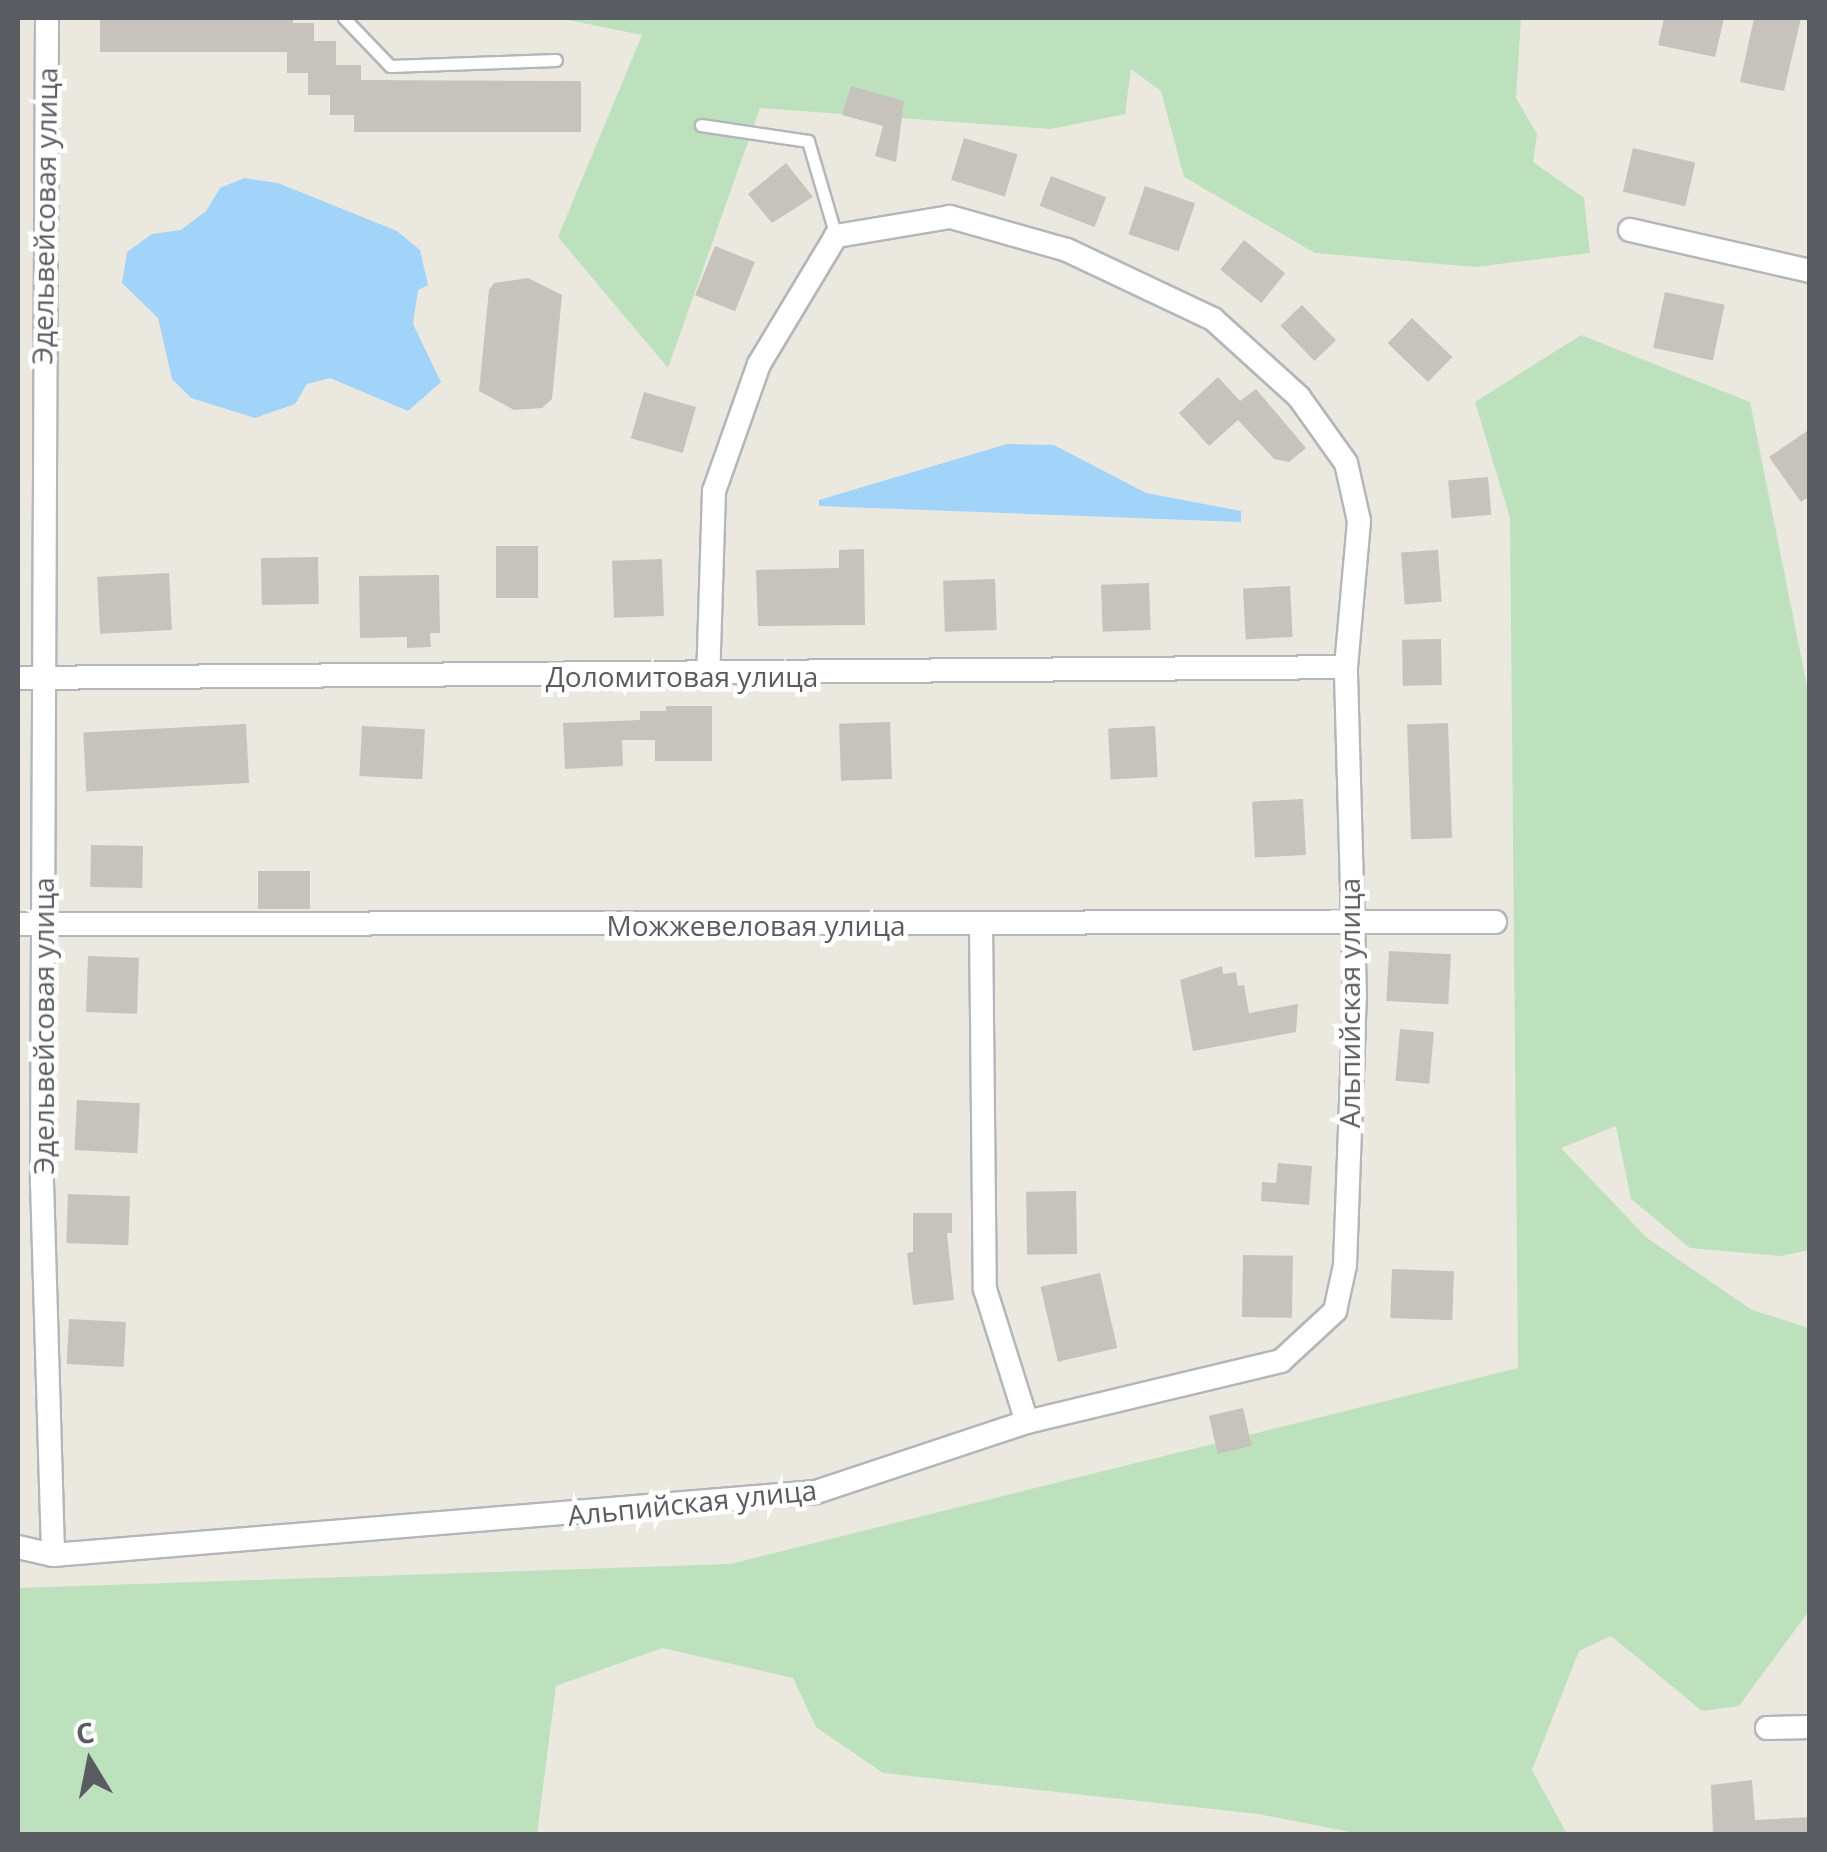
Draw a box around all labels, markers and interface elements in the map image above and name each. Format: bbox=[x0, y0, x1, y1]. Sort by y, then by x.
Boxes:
street label: Эдельвейсовая улица bbox=[25, 67, 63, 365]
street label: Доломитовая улица bbox=[546, 659, 818, 693]
street label: Эдельвейсовая улица bbox=[26, 877, 60, 1175]
street label: Альпийская улица bbox=[1332, 878, 1366, 1128]
street label: Можжевеловая улица bbox=[607, 908, 905, 942]
street label: Альпийская улица bbox=[566, 1472, 818, 1532]
north arrow bbox=[40, 1712, 140, 1812]
text: С bbox=[73, 1712, 97, 1753]

